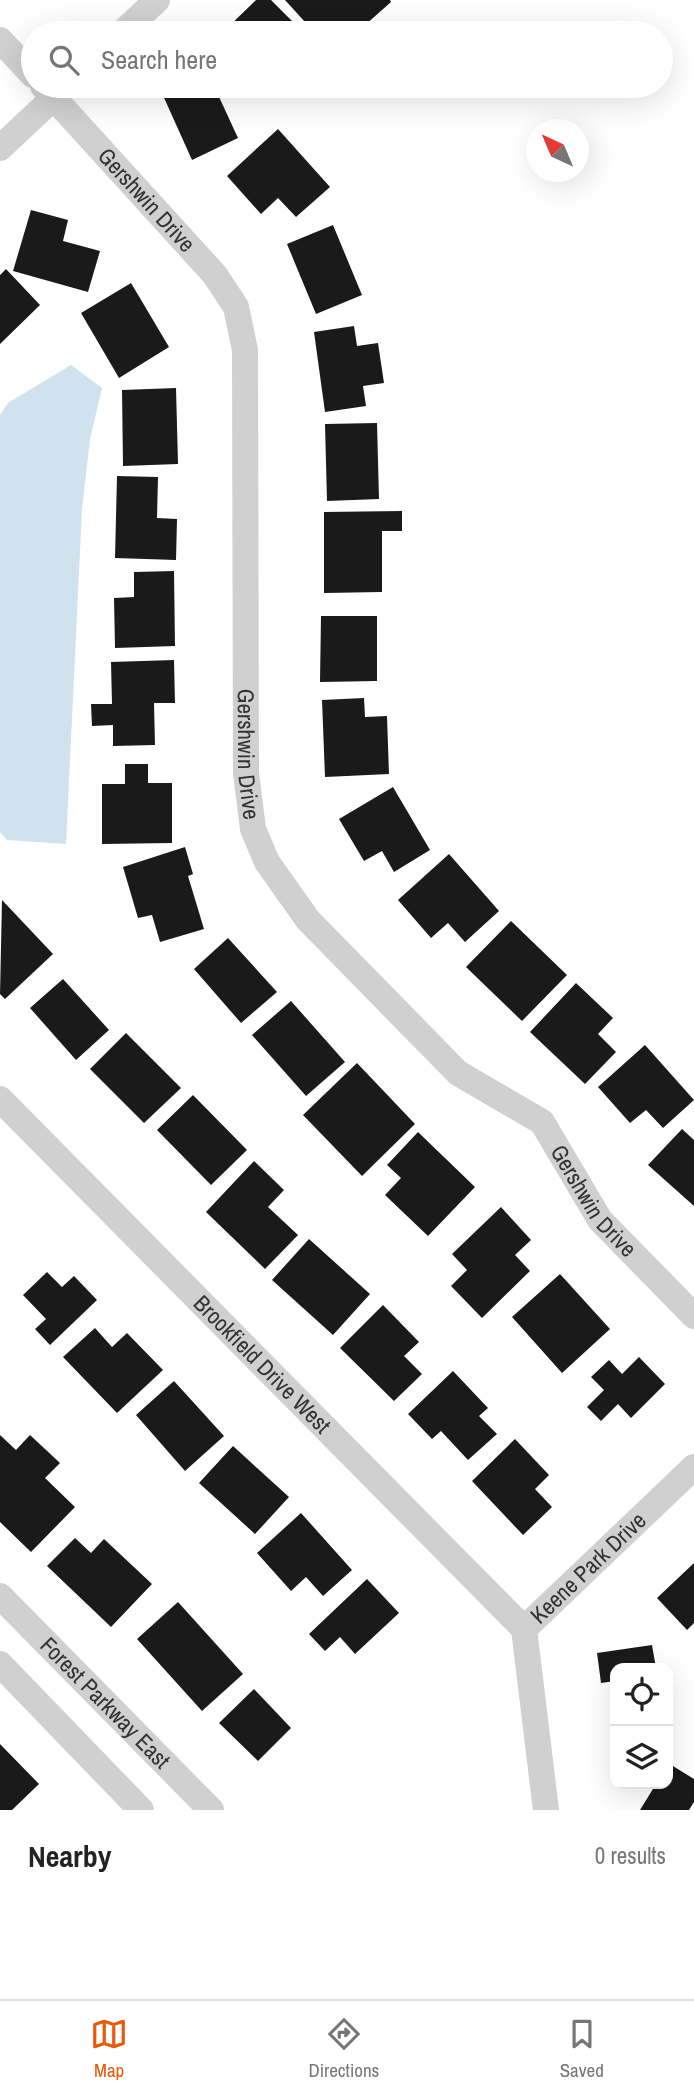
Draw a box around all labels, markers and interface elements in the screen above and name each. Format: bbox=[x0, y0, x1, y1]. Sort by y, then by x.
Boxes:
search box bbox=[21, 21, 673, 98]
icon: search bbox=[45, 41, 83, 79]
text: Search here bbox=[101, 42, 217, 77]
north arrow bbox=[526, 119, 589, 182]
street label: Gershwin Drive bbox=[91, 141, 203, 258]
street label: Gershwin Drive bbox=[231, 689, 268, 821]
street label: Gershwin Drive bbox=[544, 1139, 644, 1263]
street label: Brookfield Drive West bbox=[187, 1288, 338, 1440]
street label: Keene Park Drive bbox=[523, 1505, 652, 1630]
street label: Forest Parkway East bbox=[34, 1630, 178, 1775]
map controls bbox=[610, 1663, 673, 1789]
button: locate bbox=[610, 1663, 673, 1726]
button: layers bbox=[610, 1726, 673, 1789]
text: Nearby bbox=[28, 1836, 111, 1876]
text: 0 results bbox=[595, 1840, 666, 1871]
tab: Map bbox=[90, 2015, 128, 2083]
tab: Directions bbox=[308, 2015, 379, 2083]
tab: Saved bbox=[560, 2015, 604, 2083]

